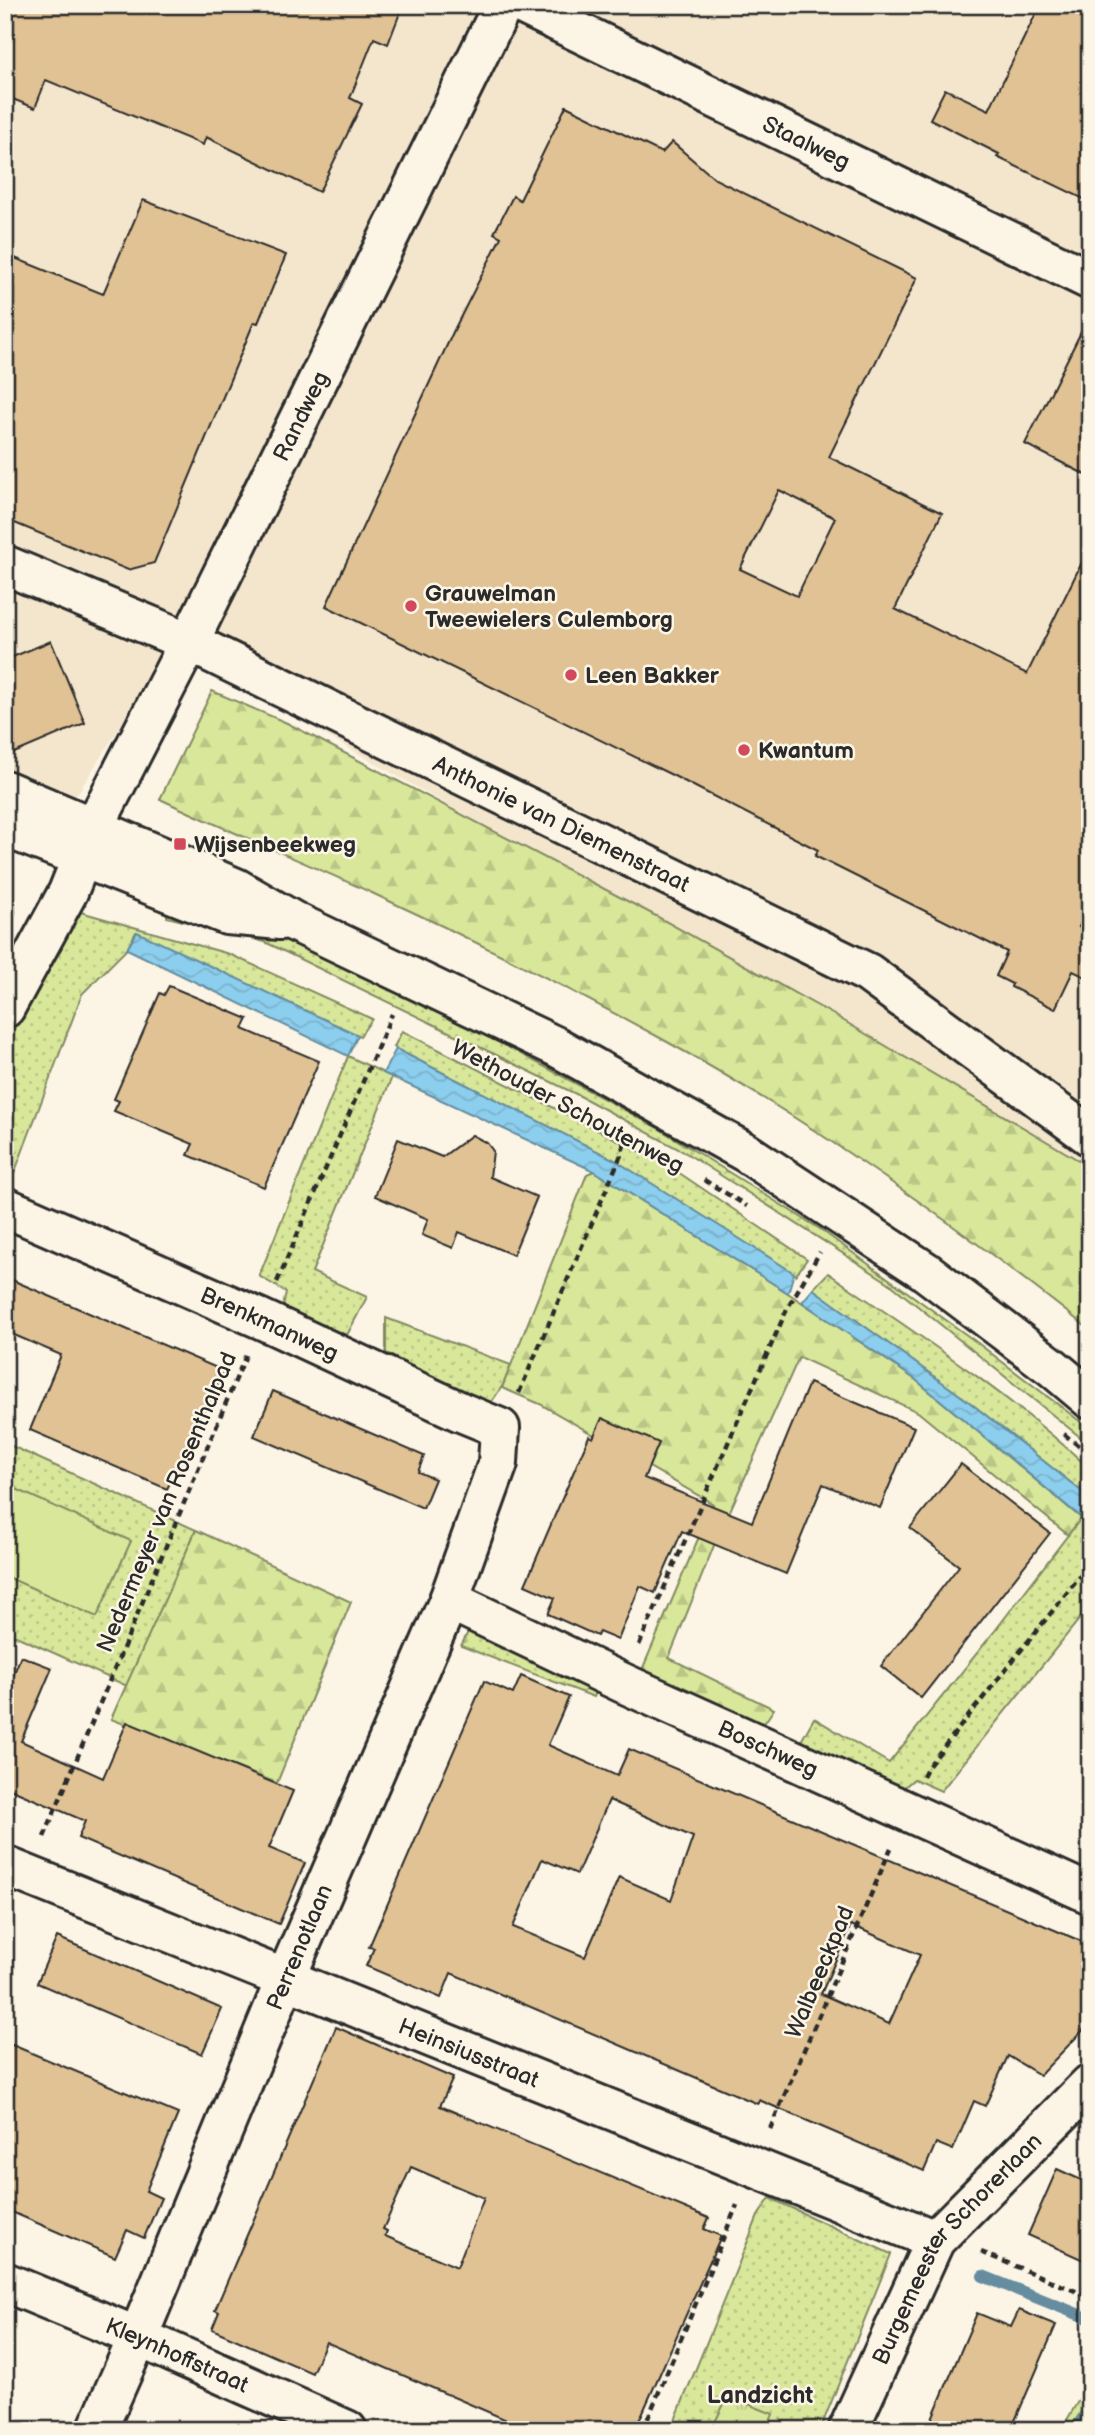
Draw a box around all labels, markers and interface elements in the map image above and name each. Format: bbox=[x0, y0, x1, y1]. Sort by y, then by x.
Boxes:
street label: Staalweg bbox=[758, 110, 854, 176]
street label: Randweg bbox=[267, 367, 335, 466]
place label: Grauwelman Tweewielers Culemborg bbox=[425, 580, 673, 634]
marker: Grauwelman Tweewielers Culemborg bbox=[403, 598, 419, 614]
place label: Leen Bakker bbox=[585, 662, 720, 690]
marker: Leen Bakker bbox=[563, 667, 579, 683]
place label: Kwantum bbox=[758, 737, 854, 765]
marker: Kwantum bbox=[736, 742, 752, 758]
street label: Anthonie van Diemenstraat bbox=[428, 750, 694, 899]
place label: Wijsenbeekweg bbox=[194, 831, 356, 859]
marker: Wijsenbeekweg bbox=[172, 836, 188, 852]
street label: Wethouder Schoutenweg bbox=[447, 1034, 688, 1180]
street label: Brenkmanweg bbox=[196, 1281, 343, 1368]
street label: Nedermeyer van Rosenthalpad bbox=[91, 1348, 243, 1657]
street label: Boschweg bbox=[713, 1715, 822, 1784]
street label: Perrenotlaan bbox=[261, 1880, 339, 2014]
street label: Walbeeckpad bbox=[779, 1902, 860, 2043]
street label: Heinsiusstraat bbox=[394, 2013, 543, 2094]
street label: Burgemeester Schorerlaan bbox=[867, 2128, 1048, 2369]
street label: Kleynhoffstraat bbox=[101, 2312, 253, 2399]
district label: Landzicht bbox=[707, 2381, 813, 2410]

